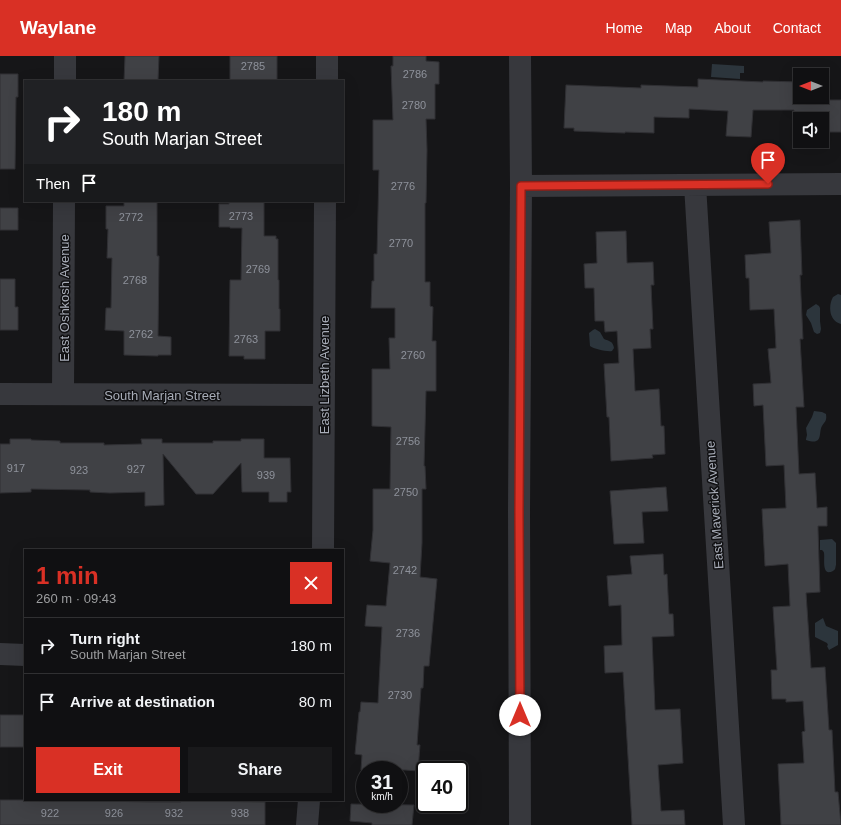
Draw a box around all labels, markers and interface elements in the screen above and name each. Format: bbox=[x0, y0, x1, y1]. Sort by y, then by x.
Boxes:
text: Waylane bbox=[20, 17, 96, 38]
text: Home bbox=[606, 20, 643, 36]
text: Map bbox=[665, 20, 692, 36]
text: About bbox=[714, 20, 751, 36]
text: Contact bbox=[773, 20, 821, 36]
house number: 2785 bbox=[241, 60, 265, 72]
house number: 2786 bbox=[403, 68, 427, 80]
north arrow bbox=[793, 68, 829, 104]
map controls bbox=[793, 68, 829, 148]
icon: right bbox=[36, 96, 88, 148]
text: 180 m bbox=[102, 96, 181, 127]
house number: 2780 bbox=[402, 99, 426, 111]
button: sound bbox=[793, 112, 829, 148]
text: South Marjan Street bbox=[102, 129, 262, 149]
pin bbox=[751, 143, 785, 184]
icon: arrive bbox=[757, 149, 779, 171]
icon: arrive bbox=[78, 172, 100, 194]
text: Then bbox=[36, 175, 70, 192]
house number: 2776 bbox=[391, 180, 415, 192]
house number: 2773 bbox=[229, 210, 253, 222]
house number: 2772 bbox=[119, 211, 143, 223]
street label: East Oshkosh Avenue bbox=[57, 234, 72, 362]
house number: 2770 bbox=[389, 237, 413, 249]
house number: 2769 bbox=[246, 263, 270, 275]
house number: 2768 bbox=[123, 274, 147, 286]
street label: East Lizbeth Avenue bbox=[317, 316, 332, 434]
house number: 2762 bbox=[129, 328, 153, 340]
house number: 2763 bbox=[234, 333, 258, 345]
house number: 2760 bbox=[401, 349, 425, 361]
street label: South Marjan Street bbox=[104, 388, 220, 403]
house number: 2756 bbox=[396, 435, 420, 447]
street label: East Maverick Avenue bbox=[703, 440, 726, 570]
house number: 917 bbox=[7, 462, 25, 474]
house number: 927 bbox=[127, 463, 145, 475]
house number: 923 bbox=[70, 464, 88, 476]
house number: 939 bbox=[257, 469, 275, 481]
house number: 2750 bbox=[394, 486, 418, 498]
text: 1 min bbox=[36, 562, 99, 589]
button: close bbox=[290, 562, 332, 604]
house number: 2742 bbox=[393, 564, 417, 576]
text: 260 m · 09:43 bbox=[36, 591, 116, 606]
house number: 2736 bbox=[396, 627, 420, 639]
text: Turn right bbox=[70, 630, 140, 647]
icon: right bbox=[36, 635, 58, 657]
text: 180 m bbox=[290, 637, 332, 654]
text: South Marjan Street bbox=[70, 647, 186, 662]
house number: 2730 bbox=[388, 689, 412, 701]
icon: arrive bbox=[36, 691, 58, 713]
text: Arrive at destination bbox=[70, 693, 215, 710]
text: 80 m bbox=[299, 693, 332, 710]
position arrow bbox=[499, 694, 541, 736]
button: Exit bbox=[36, 747, 180, 793]
button: Share bbox=[188, 747, 332, 793]
speed limit sign: 40 bbox=[416, 761, 468, 813]
text: 31 bbox=[371, 771, 393, 793]
text: km/h bbox=[371, 791, 393, 802]
house number: 922 bbox=[41, 807, 59, 819]
house number: 926 bbox=[105, 807, 123, 819]
house number: 932 bbox=[165, 807, 183, 819]
house number: 938 bbox=[231, 807, 249, 819]

